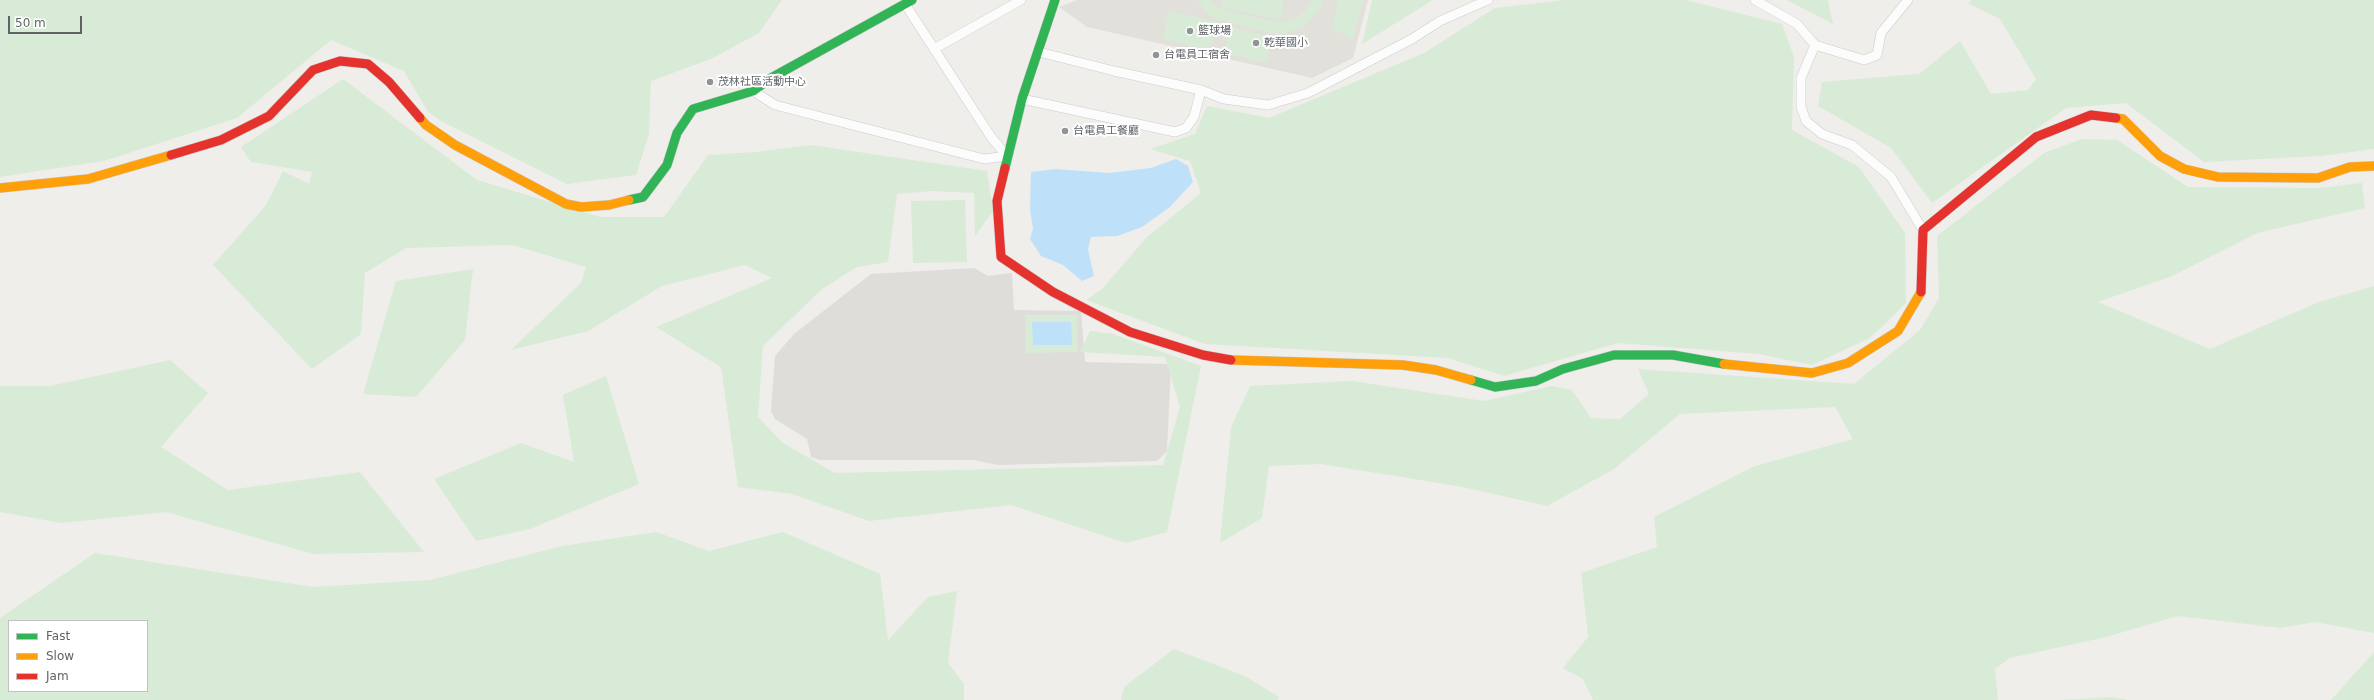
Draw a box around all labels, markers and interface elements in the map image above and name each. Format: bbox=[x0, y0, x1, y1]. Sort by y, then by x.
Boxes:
scale bar bbox=[10, 8, 84, 34]
text: 50 m bbox=[15, 16, 46, 30]
place label: 籃球場 bbox=[1198, 24, 1231, 38]
marker: 籃球場 bbox=[1185, 26, 1195, 36]
place label: 乾華國小 bbox=[1264, 36, 1308, 50]
marker: 乾華國小 bbox=[1251, 38, 1261, 48]
place label: 台電員工宿舍 bbox=[1164, 48, 1230, 62]
marker: 台電員工宿舍 bbox=[1151, 50, 1161, 60]
place label: 茂林社區活動中心 bbox=[718, 75, 806, 89]
marker: 茂林社區活動中心 bbox=[705, 77, 715, 87]
place label: 台電員工餐廳 bbox=[1073, 124, 1139, 138]
marker: 台電員工餐廳 bbox=[1060, 126, 1070, 136]
legend bbox=[8, 620, 148, 692]
text: Fast bbox=[46, 629, 70, 643]
text: Slow bbox=[46, 649, 74, 663]
text: Jam bbox=[46, 669, 69, 683]

